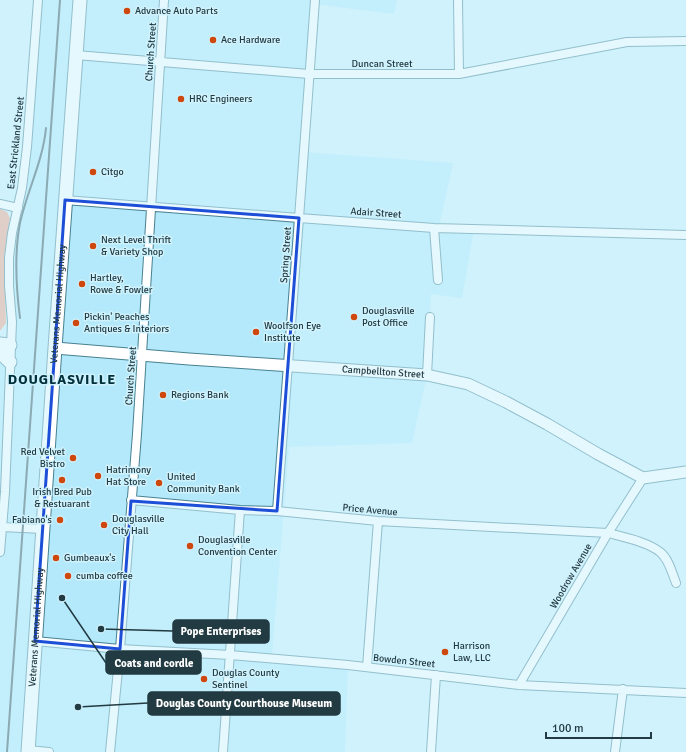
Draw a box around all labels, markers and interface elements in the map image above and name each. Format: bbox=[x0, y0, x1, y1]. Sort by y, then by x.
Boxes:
place label: Advance Auto Parts bbox=[135, 5, 218, 17]
marker: Advance Auto Parts bbox=[122, 6, 132, 16]
street label: Church Street bbox=[143, 22, 159, 82]
place label: Ace Hardware bbox=[221, 34, 280, 46]
marker: Ace Hardware bbox=[208, 35, 218, 45]
street label: Duncan Street bbox=[352, 58, 413, 70]
place label: HRC Engineers bbox=[189, 93, 253, 105]
marker: HRC Engineers bbox=[176, 94, 186, 104]
street label: East Strickland Street bbox=[5, 96, 27, 190]
place label: Citgo bbox=[101, 166, 124, 178]
marker: Citgo bbox=[88, 167, 98, 177]
street label: Adair Street bbox=[350, 205, 402, 221]
street label: Spring Street bbox=[278, 226, 294, 284]
place label: Next Level Thrift & Variety Shop bbox=[101, 234, 171, 258]
marker: Next Level Thrift & Variety Shop bbox=[88, 241, 98, 251]
street label: Veterans Memorial Highway bbox=[48, 244, 68, 364]
place label: Hartley, Rowe & Fowler bbox=[90, 272, 153, 296]
marker: Hartley, Rowe & Fowler bbox=[77, 279, 87, 289]
place label: Douglasville Post Office bbox=[362, 305, 415, 329]
place label: Pickin' Peaches Antiques & Interiors bbox=[84, 311, 170, 335]
marker: Douglasville Post Office bbox=[349, 312, 359, 322]
marker: Pickin' Peaches Antiques & Interiors bbox=[71, 318, 81, 328]
place label: Woolfson Eye Institute bbox=[264, 320, 321, 344]
marker: Woolfson Eye Institute bbox=[251, 327, 261, 337]
street label: Church Street bbox=[123, 346, 139, 406]
street label: Campbellton Street bbox=[341, 363, 425, 381]
district label: DOUGLASVILLE bbox=[8, 371, 116, 388]
place label: Regions Bank bbox=[171, 389, 229, 401]
marker: Regions Bank bbox=[158, 390, 168, 400]
place label: Red Velvet Bistro bbox=[21, 446, 65, 470]
marker: Red Velvet Bistro bbox=[68, 453, 78, 463]
place label: Hatrimony Hat Store bbox=[106, 464, 151, 488]
marker: Hatrimony Hat Store bbox=[93, 471, 103, 481]
place label: United Community Bank bbox=[167, 471, 240, 495]
marker: Irish Bred Pub & Restuarant bbox=[57, 475, 67, 485]
marker: United Community Bank bbox=[154, 478, 164, 488]
place label: Irish Bred Pub & Restuarant bbox=[32, 486, 92, 510]
street label: Price Avenue bbox=[342, 502, 398, 518]
place label: Douglasville City Hall bbox=[112, 513, 165, 537]
place label: Fabiano's bbox=[12, 514, 53, 526]
marker: Fabiano's bbox=[55, 515, 65, 525]
marker: Douglasville City Hall bbox=[99, 520, 109, 530]
place label: Douglasville Convention Center bbox=[198, 534, 277, 558]
marker: Douglasville Convention Center bbox=[185, 541, 195, 551]
street label: Woodrow Avenue bbox=[548, 541, 594, 611]
place label: Gumbeaux's bbox=[64, 552, 116, 564]
marker: Gumbeaux's bbox=[51, 553, 61, 563]
street label: Veterans Memorial Highway bbox=[26, 567, 46, 687]
place label: cumba coffee bbox=[76, 570, 133, 582]
marker: cumba coffee bbox=[63, 571, 73, 581]
callout: Pope Enterprises bbox=[173, 620, 269, 643]
text: Pope Enterprises bbox=[181, 625, 262, 638]
place label: Harrison Law, LLC bbox=[453, 640, 491, 664]
marker: Harrison Law, LLC bbox=[440, 647, 450, 657]
callout: Coats and cordle bbox=[106, 651, 201, 674]
street label: Bowden Street bbox=[372, 652, 436, 670]
text: Coats and cordle bbox=[114, 657, 194, 670]
place label: Douglas County Sentinel bbox=[212, 667, 280, 691]
marker: Douglas County Sentinel bbox=[199, 674, 209, 684]
callout: Douglas County Courthouse Museum bbox=[148, 692, 340, 715]
text: Douglas County Courthouse Museum bbox=[156, 697, 332, 710]
scale bar bbox=[546, 714, 651, 740]
text: 100 m bbox=[552, 721, 584, 736]

